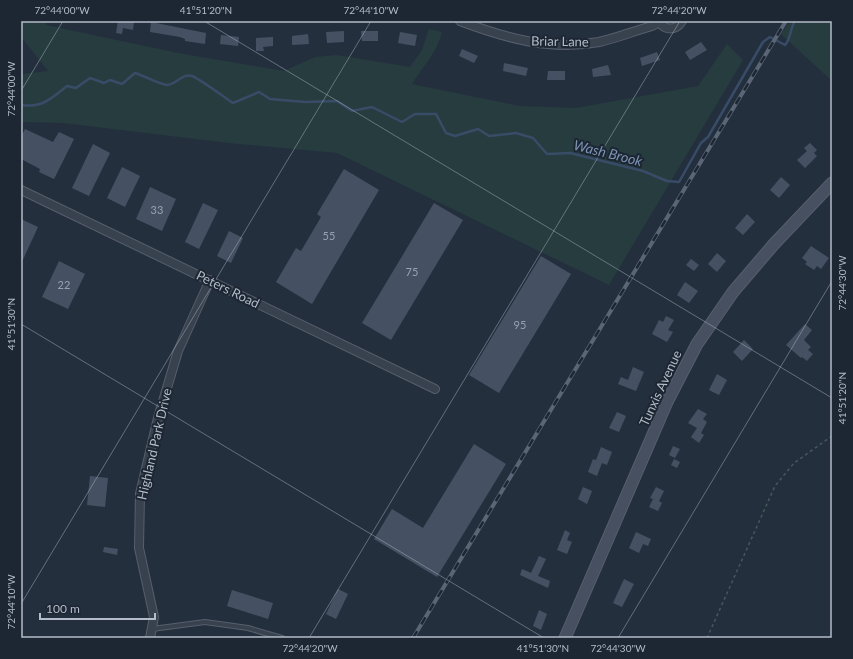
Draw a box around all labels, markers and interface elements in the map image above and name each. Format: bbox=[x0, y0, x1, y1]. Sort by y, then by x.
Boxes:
text: 72°44'00"W bbox=[34, 4, 90, 16]
text: 41°51'20"N bbox=[180, 4, 232, 16]
text: 72°44'10"W bbox=[343, 4, 399, 16]
text: 72°44'20"W bbox=[651, 4, 707, 16]
street label: Briar Lane bbox=[531, 32, 589, 50]
text: 72°44'00"W bbox=[5, 61, 17, 117]
water label: Wash Brook bbox=[572, 136, 645, 169]
house number: 33 bbox=[151, 203, 163, 216]
house number: 55 bbox=[323, 229, 335, 242]
text: 72°44'30"W bbox=[836, 255, 848, 311]
house number: 75 bbox=[406, 265, 418, 278]
street label: Peters Road bbox=[194, 267, 262, 311]
house number: 22 bbox=[58, 278, 70, 291]
text: 41°51'30"N bbox=[5, 298, 17, 350]
house number: 95 bbox=[514, 318, 526, 331]
street label: Tunxis Avenue bbox=[635, 347, 685, 429]
text: 41°51'20"N bbox=[836, 372, 848, 424]
street label: Highland Park Drive bbox=[133, 386, 175, 501]
text: 72°44'10"W bbox=[5, 574, 17, 630]
scale bar bbox=[40, 595, 155, 621]
text: 100 m bbox=[46, 601, 80, 616]
text: 72°44'20"W bbox=[282, 642, 338, 654]
text: 41°51'30"N bbox=[517, 642, 569, 654]
text: 72°44'30"W bbox=[590, 642, 646, 654]

